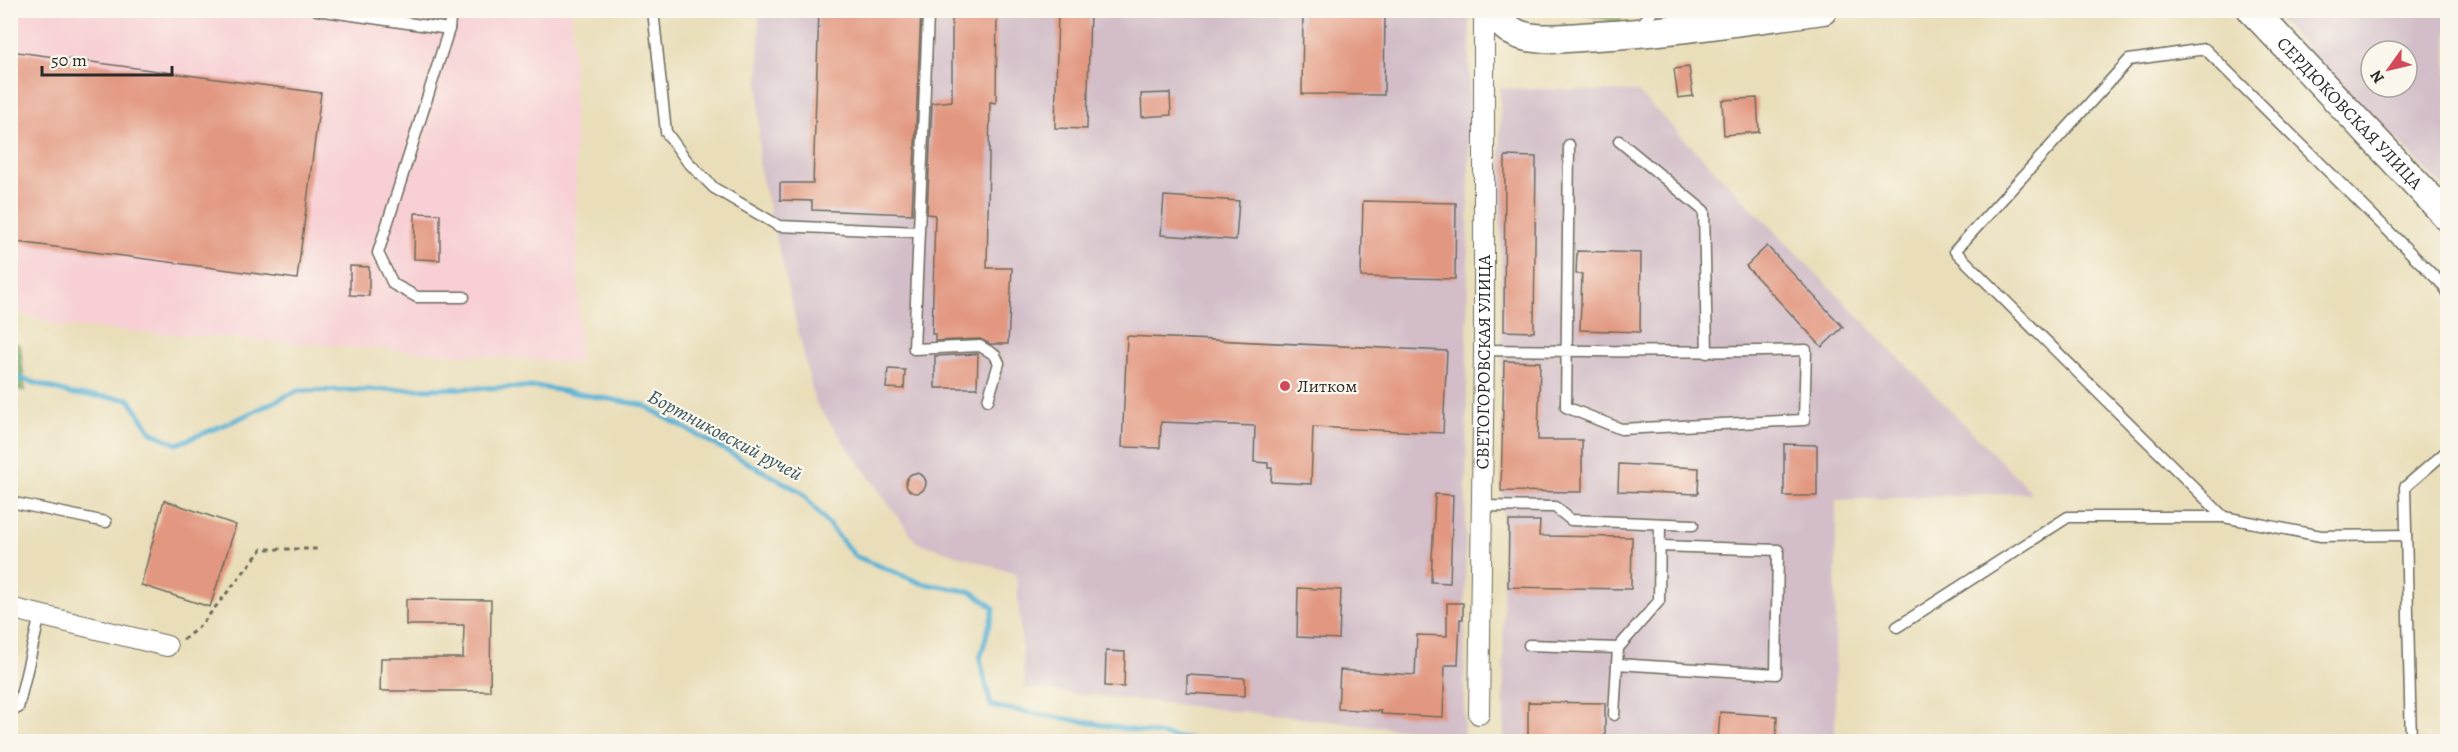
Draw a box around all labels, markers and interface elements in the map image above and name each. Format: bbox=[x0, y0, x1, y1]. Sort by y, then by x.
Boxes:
street label: СЕРДЮКОВСКАЯ УЛИЦА bbox=[2272, 32, 2428, 195]
scale bar bbox=[42, 39, 172, 77]
north arrow bbox=[2359, 39, 2419, 99]
text: 50 m bbox=[51, 48, 87, 72]
text: N bbox=[2365, 66, 2390, 88]
street label: СВЕТОГОРОВСКАЯ УЛИЦА bbox=[1470, 254, 1496, 470]
place label: Литком bbox=[1297, 374, 1357, 398]
marker: Литком bbox=[1278, 379, 1292, 393]
water label: Бортниковский ручей bbox=[643, 383, 807, 487]

